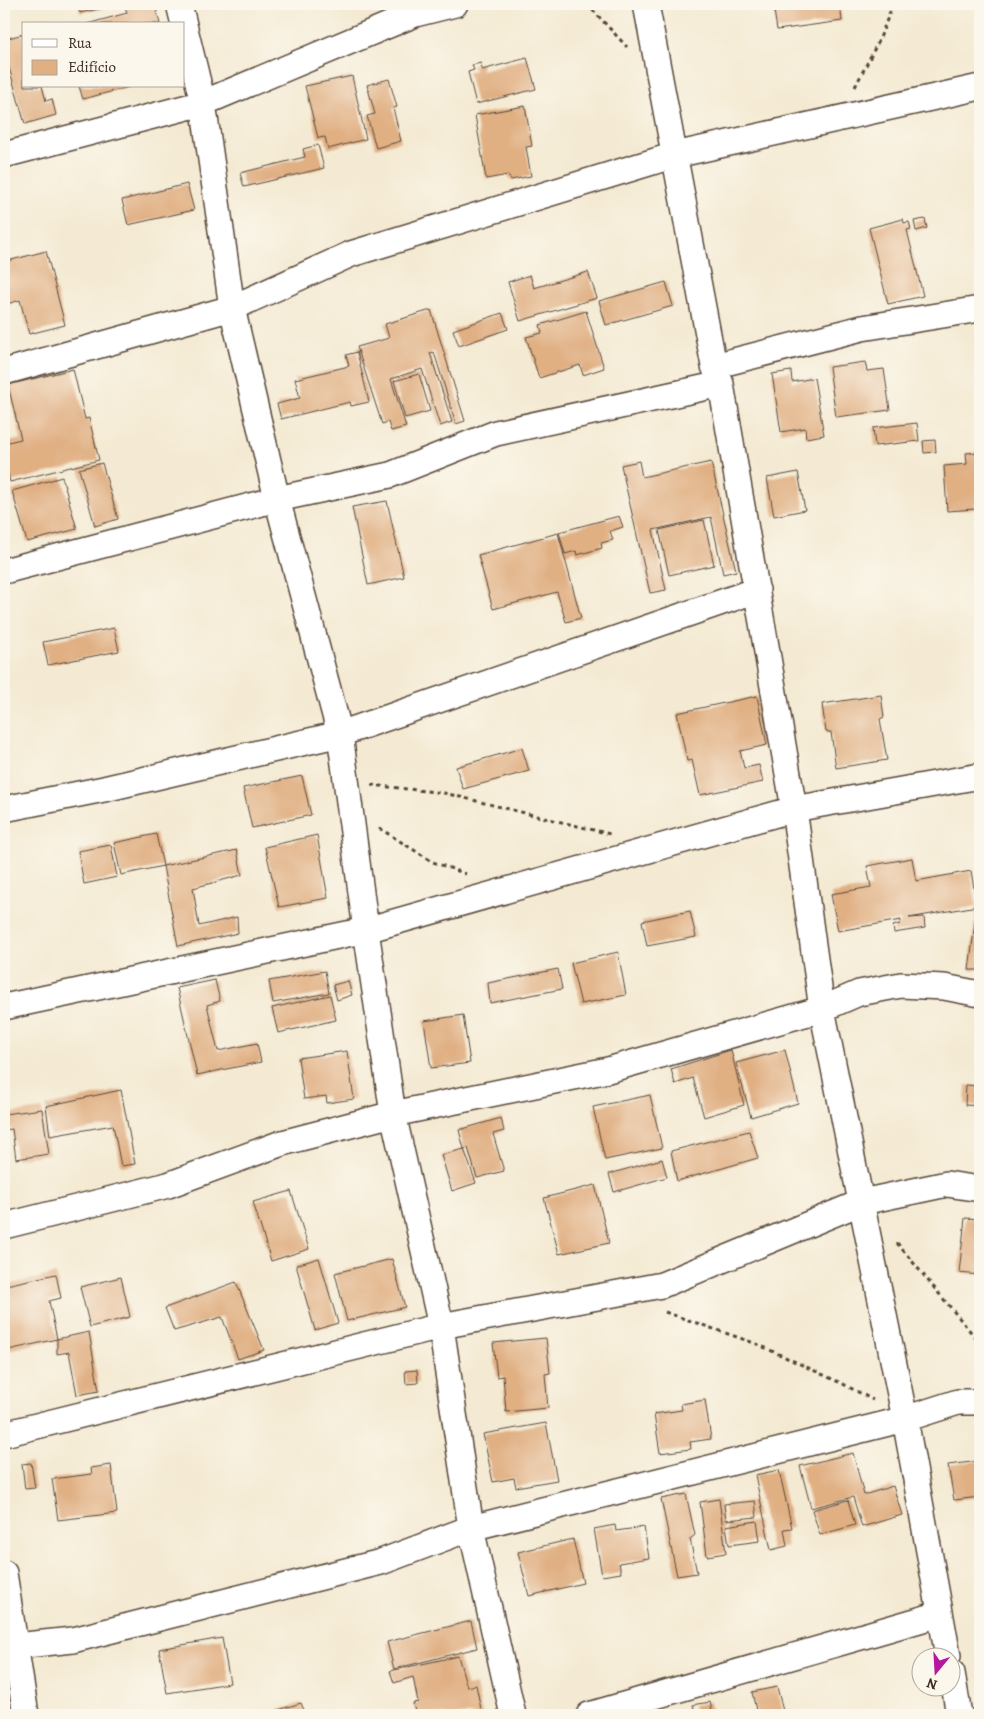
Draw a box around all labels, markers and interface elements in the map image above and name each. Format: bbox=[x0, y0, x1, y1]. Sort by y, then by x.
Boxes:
legend bbox=[22, 22, 185, 88]
text: Rua bbox=[68, 33, 92, 53]
text: Edifício bbox=[68, 57, 116, 77]
north arrow bbox=[912, 1646, 962, 1696]
text: N bbox=[924, 1673, 940, 1694]

